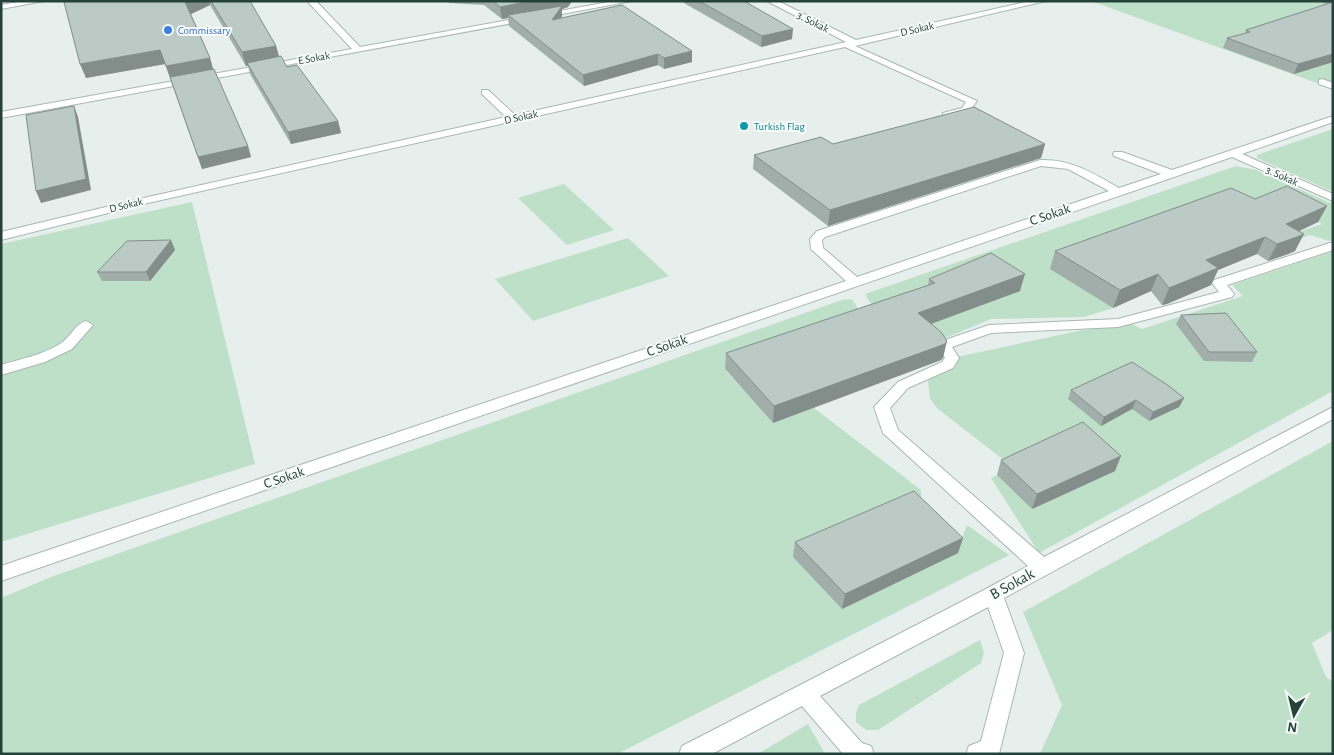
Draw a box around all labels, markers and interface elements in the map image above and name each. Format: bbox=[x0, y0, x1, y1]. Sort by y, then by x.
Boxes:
street label: 3. Sokak bbox=[795, 9, 831, 35]
street label: D Sokak bbox=[899, 20, 935, 38]
marker: Commissary bbox=[162, 24, 174, 36]
place label: Commissary bbox=[178, 25, 231, 36]
street label: E Sokak bbox=[297, 50, 331, 66]
street label: D Sokak bbox=[503, 108, 539, 126]
marker: Turkish Flag bbox=[738, 120, 750, 132]
place label: Turkish Flag bbox=[754, 121, 805, 132]
street label: 3. Sokak bbox=[1264, 164, 1300, 188]
street label: D Sokak bbox=[108, 196, 144, 214]
street label: C Sokak bbox=[1028, 201, 1073, 228]
street label: C Sokak bbox=[645, 332, 690, 359]
street label: C Sokak bbox=[262, 464, 307, 491]
street label: B Sokak bbox=[987, 565, 1037, 603]
north arrow bbox=[1269, 690, 1319, 740]
text: N bbox=[1287, 719, 1298, 734]

